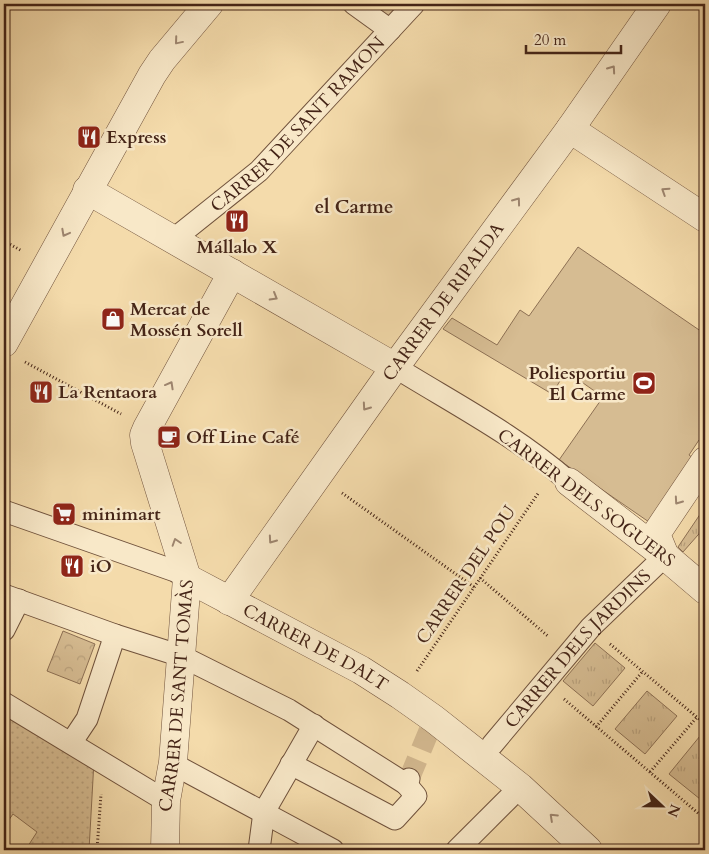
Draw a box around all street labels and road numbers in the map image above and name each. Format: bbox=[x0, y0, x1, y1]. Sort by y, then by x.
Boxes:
street label: CARRER DE SANT RAMON bbox=[205, 30, 391, 218]
street label: CARRER DE RIPALDA bbox=[376, 217, 510, 386]
street label: CARRER DELS SOGUERS bbox=[492, 423, 680, 573]
street label: CARRER DEL POU bbox=[410, 500, 522, 649]
street label: CARRER DELS JARDINS bbox=[499, 564, 656, 734]
street label: CARRER DE SANT TOMÀS bbox=[153, 579, 199, 812]
street label: CARRER DE DALT bbox=[239, 597, 393, 697]

